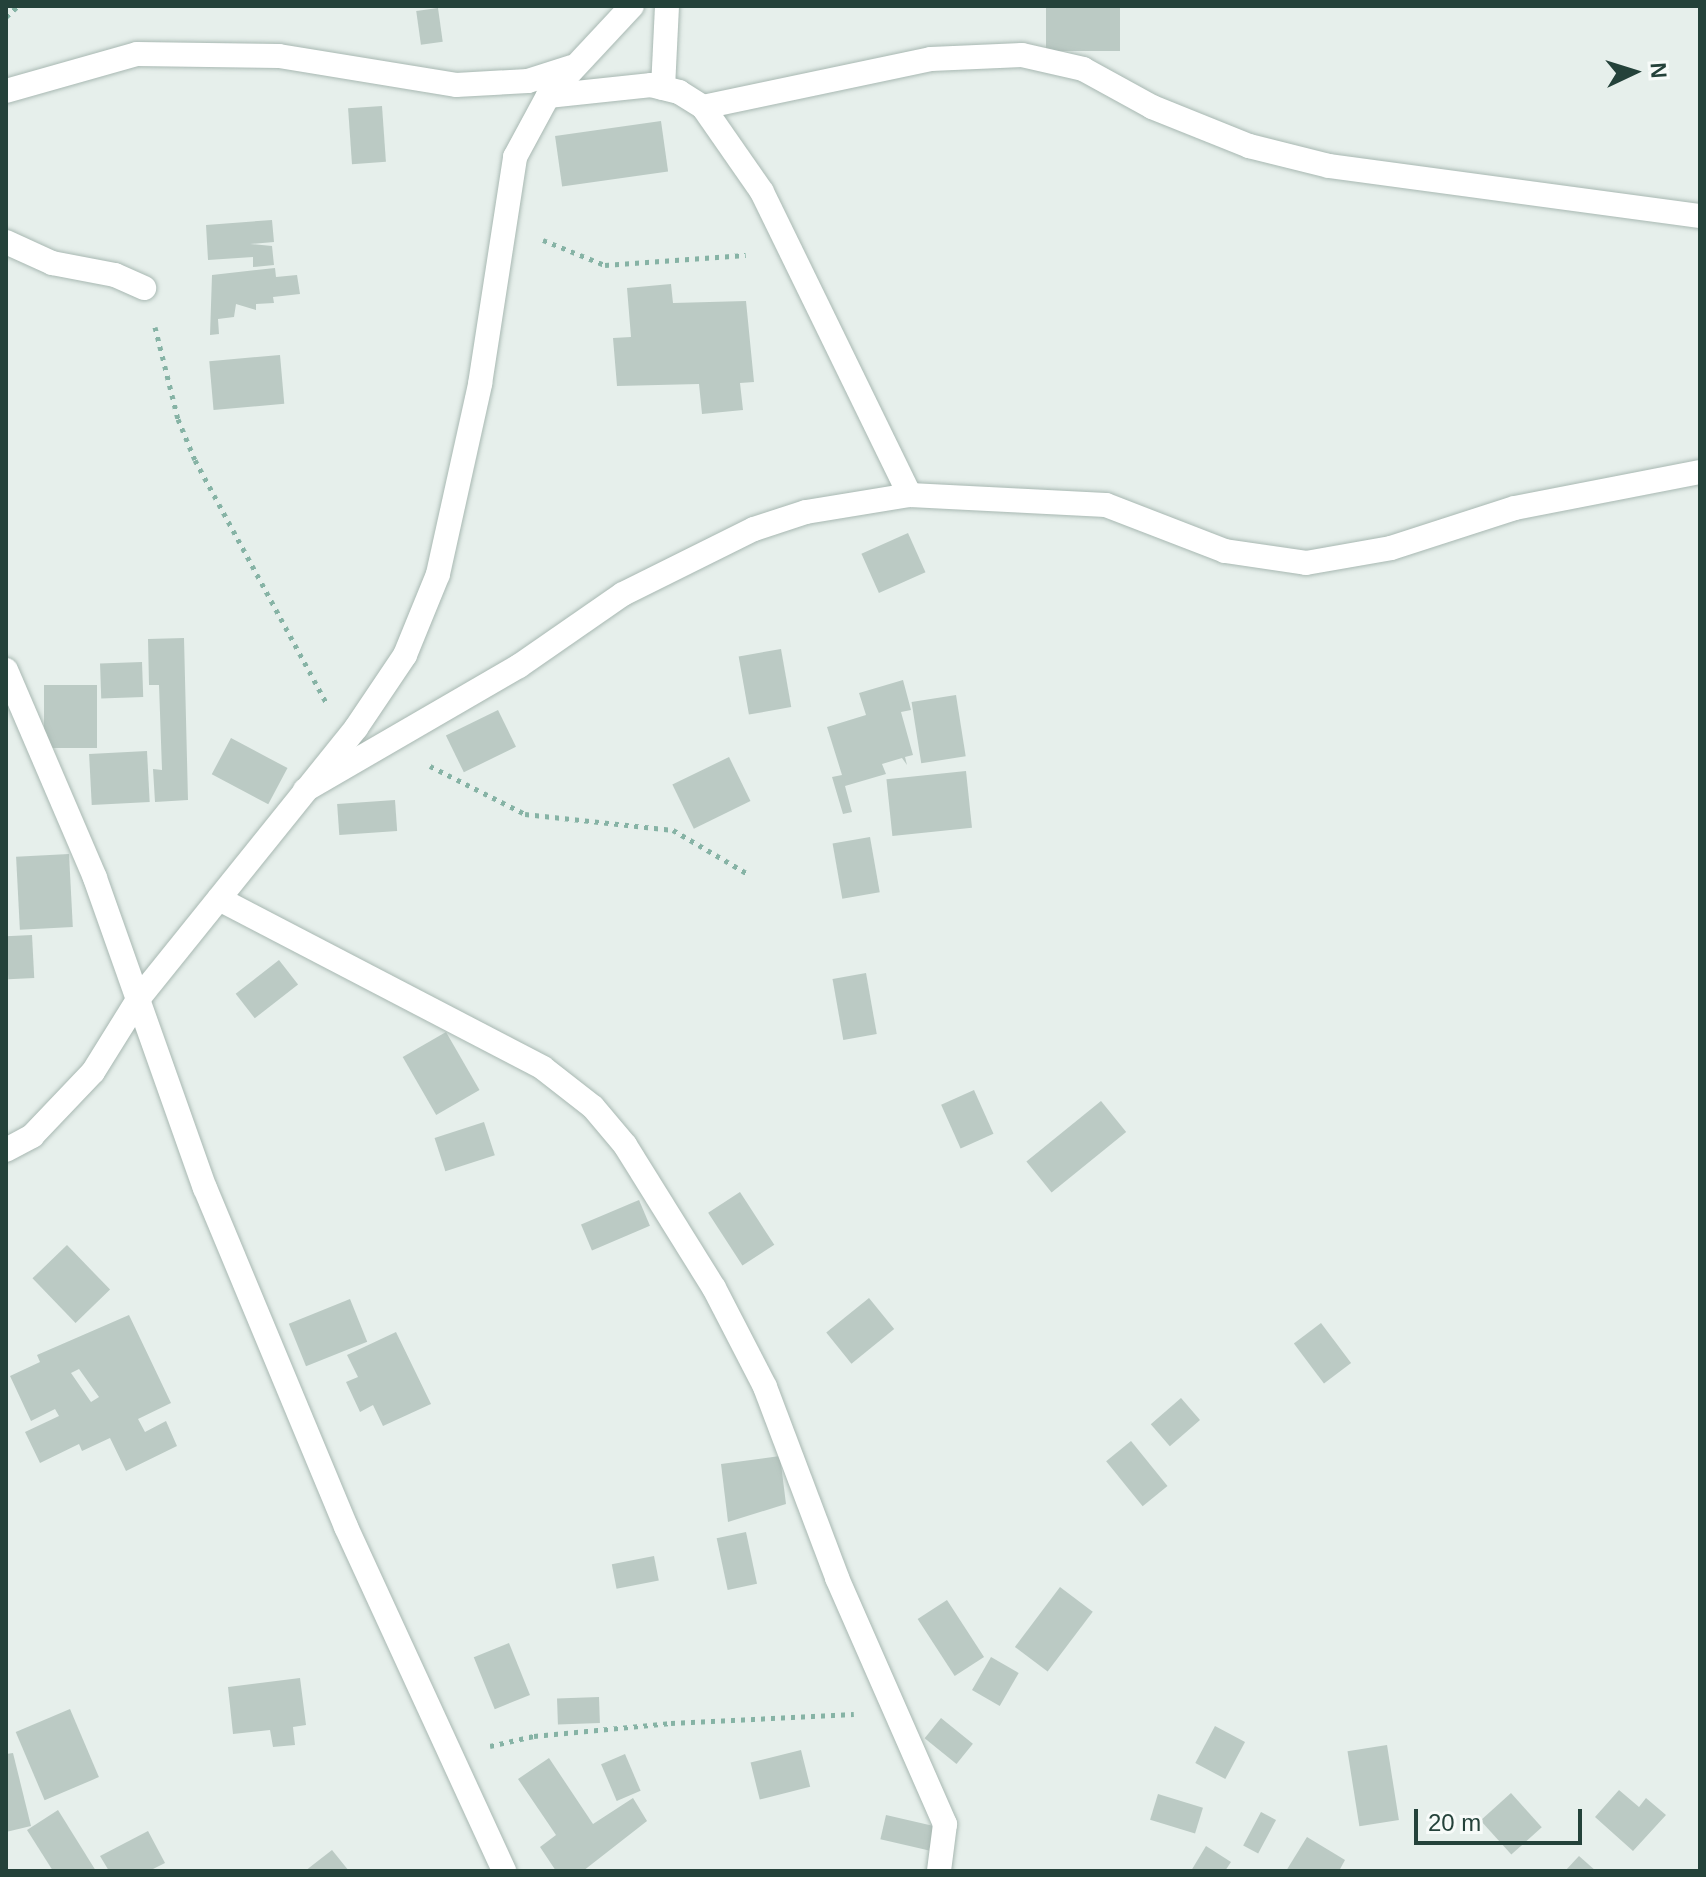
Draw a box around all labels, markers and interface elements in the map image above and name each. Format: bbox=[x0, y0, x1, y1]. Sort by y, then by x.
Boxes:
north arrow bbox=[1594, 32, 1674, 112]
text: N bbox=[1645, 61, 1671, 79]
scale bar bbox=[1418, 1793, 1586, 1843]
text: 20 m bbox=[1428, 1809, 1481, 1836]

